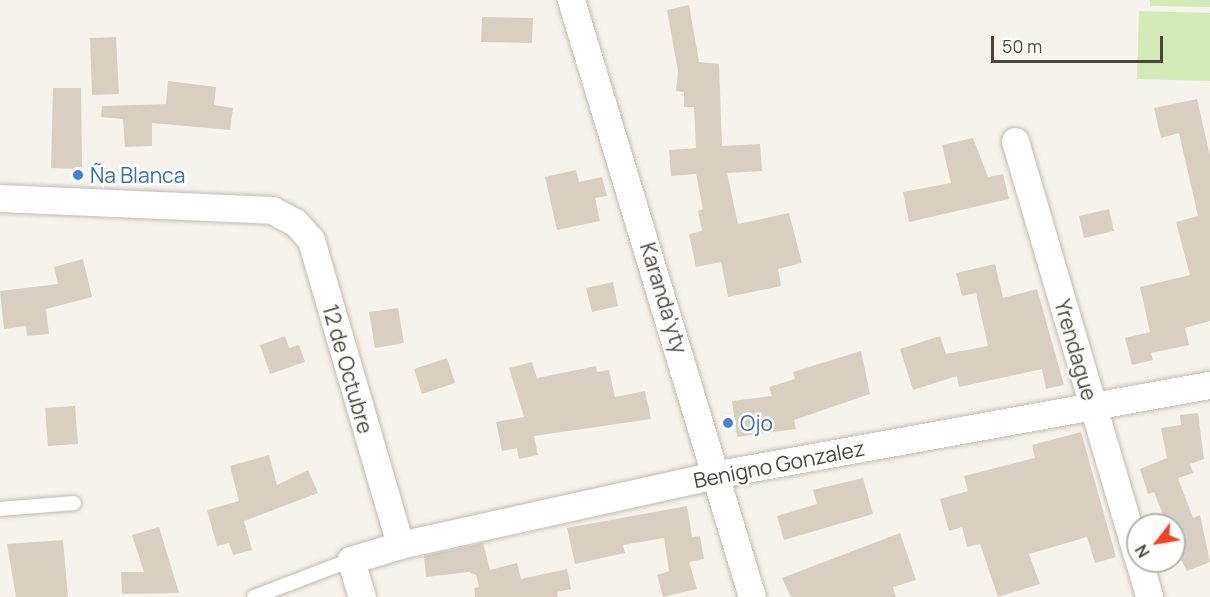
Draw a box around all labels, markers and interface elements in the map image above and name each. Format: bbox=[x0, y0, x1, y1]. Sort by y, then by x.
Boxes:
scale bar bbox=[994, 24, 1166, 62]
text: 50 m bbox=[1002, 34, 1042, 58]
place label: Ña Blanca bbox=[90, 162, 185, 188]
marker: Ña Blanca bbox=[71, 168, 85, 182]
street label: Karanda'yty bbox=[635, 240, 693, 356]
street label: Yrendague bbox=[1050, 297, 1102, 403]
street label: 12 de Octubre bbox=[318, 302, 378, 436]
place label: Ojo bbox=[740, 410, 773, 436]
marker: Ojo bbox=[721, 416, 735, 430]
street label: Benigno Gonzalez bbox=[691, 435, 867, 493]
north arrow bbox=[1126, 513, 1186, 573]
text: N bbox=[1130, 541, 1155, 562]

